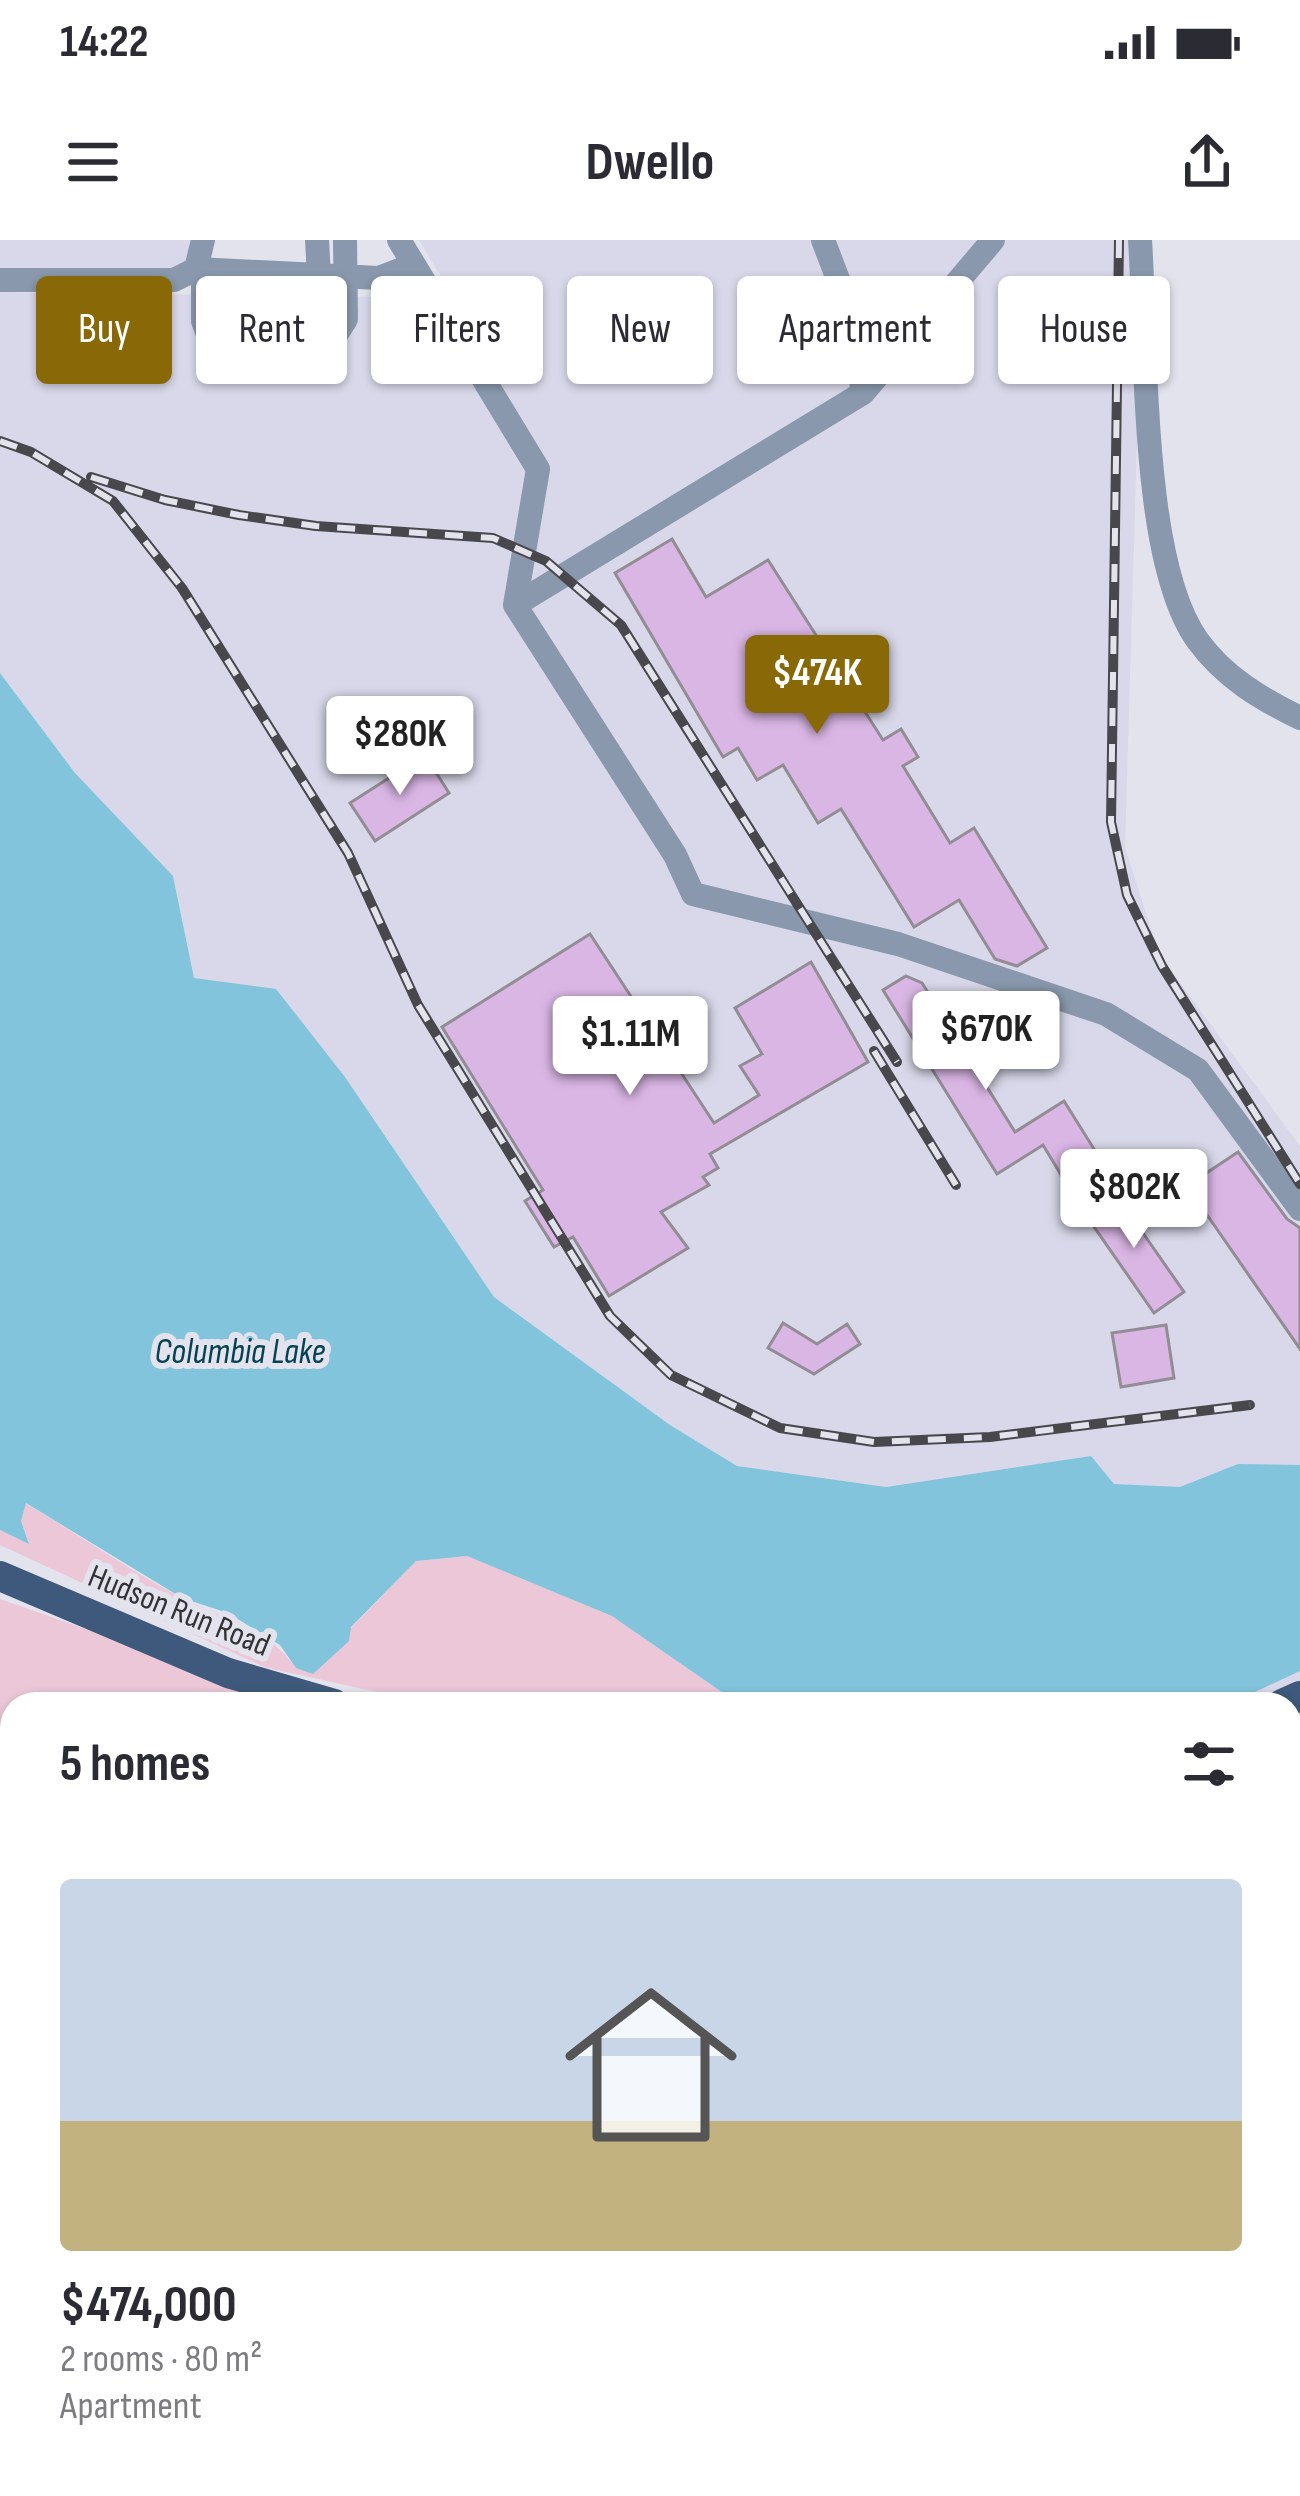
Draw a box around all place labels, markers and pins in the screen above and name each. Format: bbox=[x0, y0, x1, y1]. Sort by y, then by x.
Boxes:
pin: $474K bbox=[733, 635, 901, 737]
pin: $280K bbox=[316, 696, 484, 798]
pin: $670K bbox=[902, 991, 1070, 1093]
pin: $1.11M bbox=[532, 996, 728, 1098]
pin: $802K bbox=[1050, 1149, 1218, 1251]

